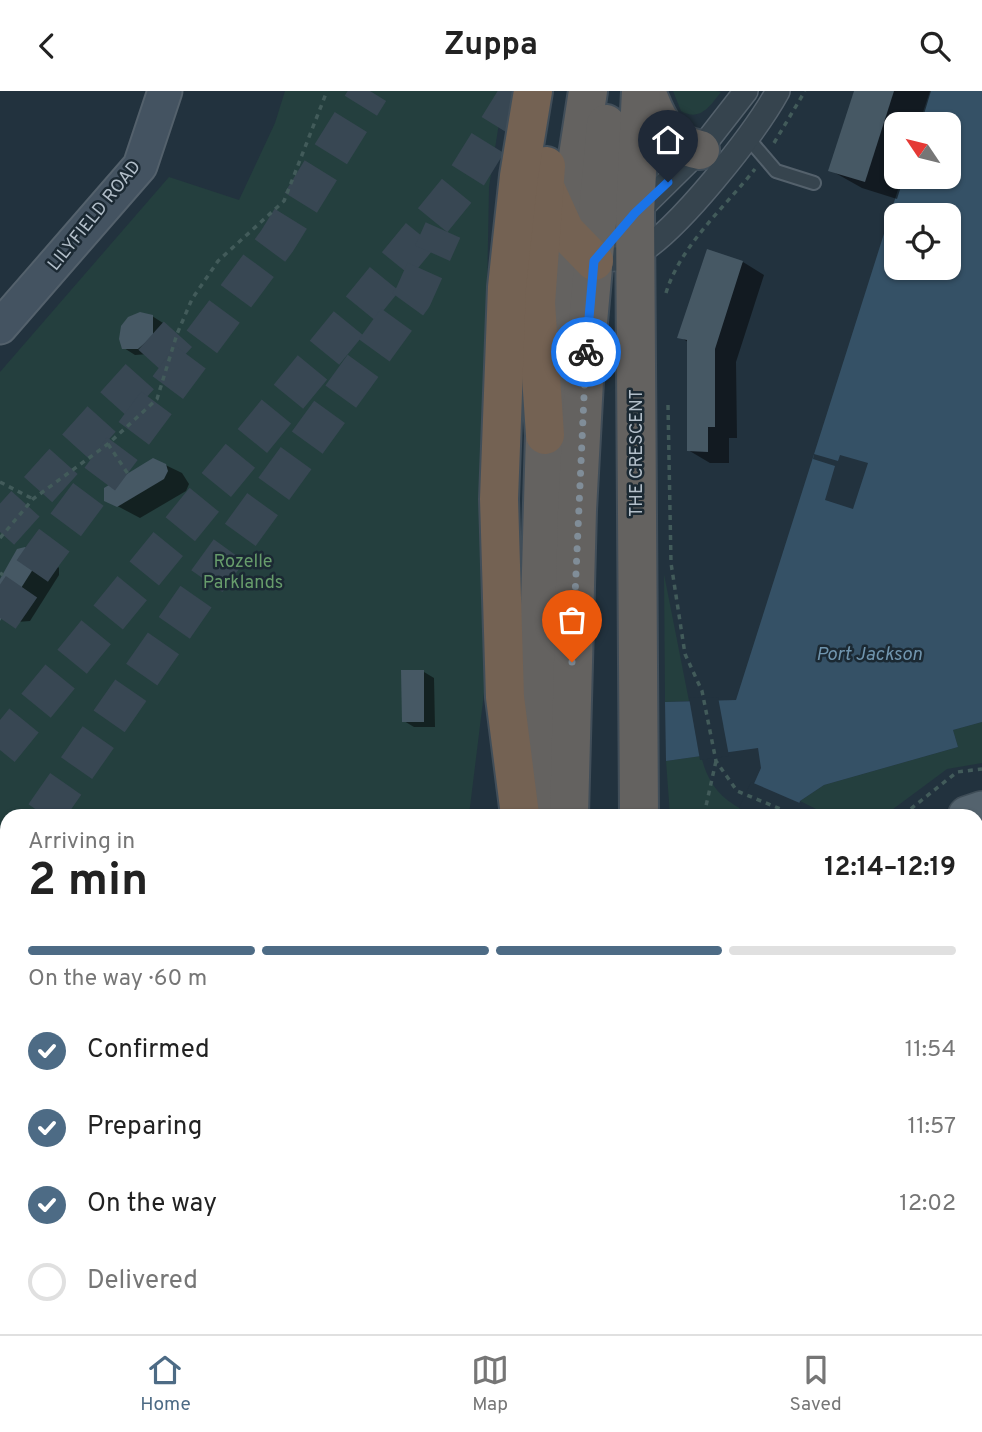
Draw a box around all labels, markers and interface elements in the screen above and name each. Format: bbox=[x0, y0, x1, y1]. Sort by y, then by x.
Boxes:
text: Zuppa bbox=[444, 26, 538, 66]
icon: back bbox=[28, 27, 66, 65]
icon: search bbox=[916, 27, 954, 65]
pin bbox=[638, 110, 698, 182]
north arrow bbox=[884, 112, 961, 189]
map controls bbox=[884, 112, 961, 280]
icon: home bbox=[649, 121, 687, 159]
street label: LILYFIELD ROAD bbox=[43, 156, 147, 276]
button: locate bbox=[884, 203, 961, 280]
courier bbox=[551, 317, 621, 387]
icon: bike bbox=[567, 333, 605, 371]
street label: THE CRESCENT bbox=[626, 389, 649, 517]
park label: Rozelle Parklands bbox=[203, 551, 283, 595]
pin bbox=[542, 590, 602, 662]
icon: bag bbox=[553, 601, 591, 639]
water label: Port Jackson bbox=[816, 643, 923, 667]
text: Arriving in bbox=[28, 828, 135, 857]
text: 12:14–12:19 bbox=[824, 852, 956, 885]
text: 2 min bbox=[28, 853, 148, 912]
text: On the way · 60 m bbox=[28, 965, 207, 994]
icon: check bbox=[28, 1032, 66, 1070]
text: Confirmed bbox=[87, 1034, 210, 1067]
text: 11:54 bbox=[905, 1036, 956, 1065]
icon: check bbox=[28, 1109, 66, 1147]
text: Preparing bbox=[87, 1111, 202, 1144]
text: 11:57 bbox=[908, 1113, 956, 1142]
icon: check bbox=[28, 1186, 66, 1224]
text: On the way bbox=[87, 1188, 217, 1221]
text: 12:02 bbox=[899, 1190, 956, 1219]
text: Delivered bbox=[87, 1265, 198, 1298]
tab: Home bbox=[140, 1351, 191, 1417]
tab: Map bbox=[471, 1351, 509, 1417]
tab: Saved bbox=[790, 1351, 842, 1417]

